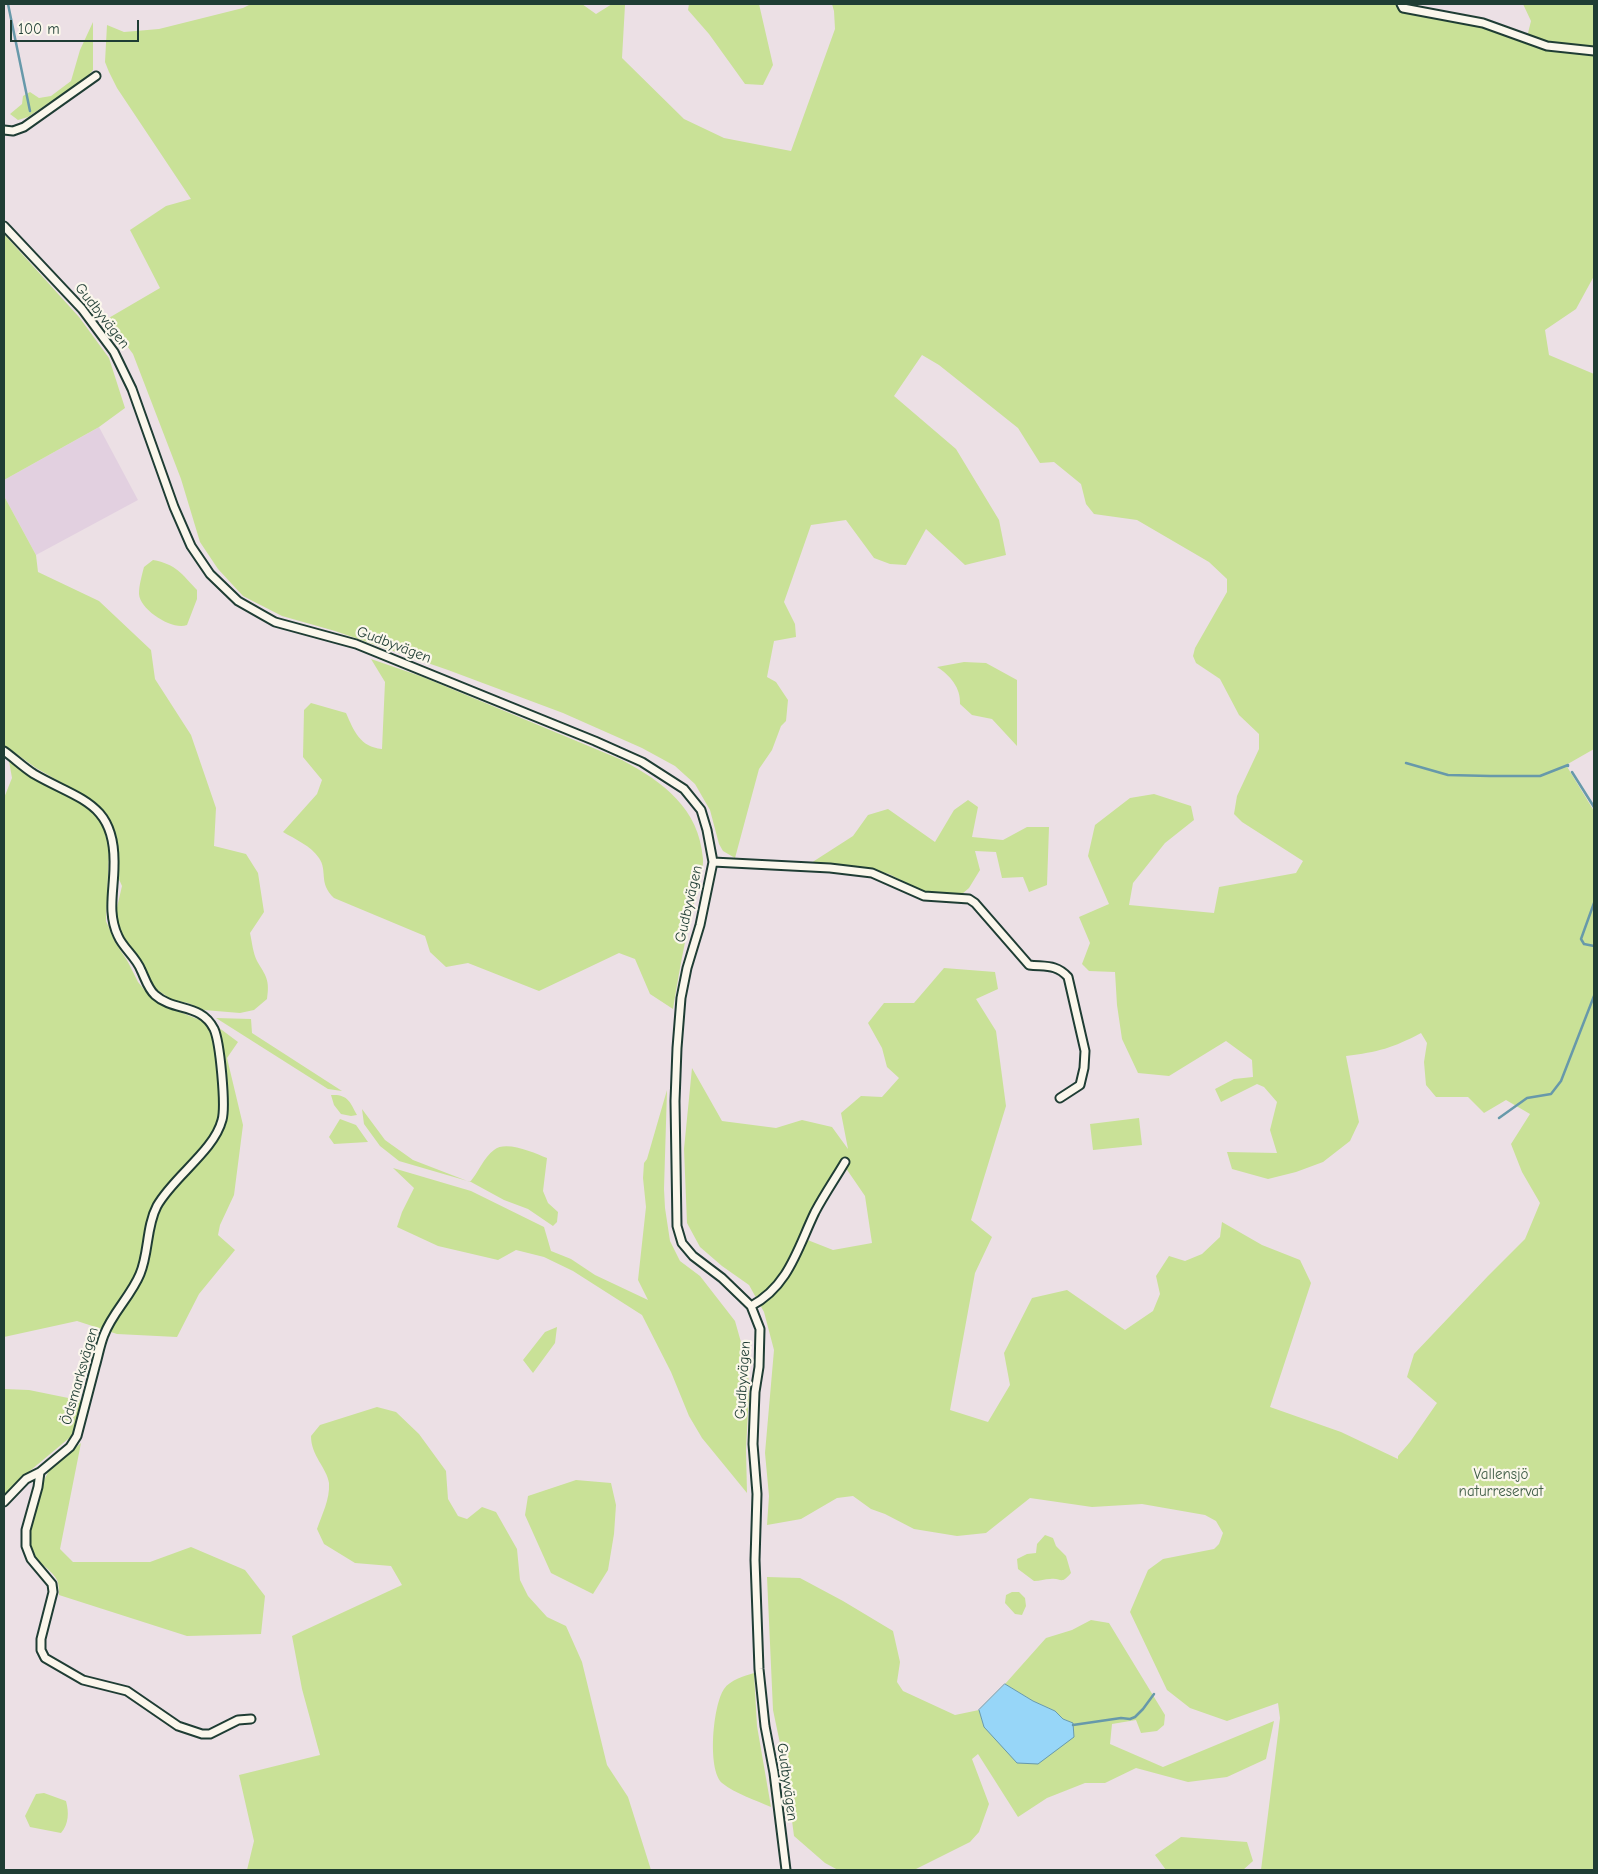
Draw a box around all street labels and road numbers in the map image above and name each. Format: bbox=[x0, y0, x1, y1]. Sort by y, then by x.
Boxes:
street label: Gudbyvägen bbox=[71, 280, 133, 352]
street label: Gudbyvägen bbox=[354, 623, 434, 667]
street label: Gudbyvägen bbox=[671, 864, 707, 944]
street label: Ödsmarksvägen bbox=[57, 1325, 103, 1427]
street label: Gudbyvägen bbox=[731, 1340, 755, 1420]
street label: Gudbyvägen bbox=[773, 1742, 801, 1822]

